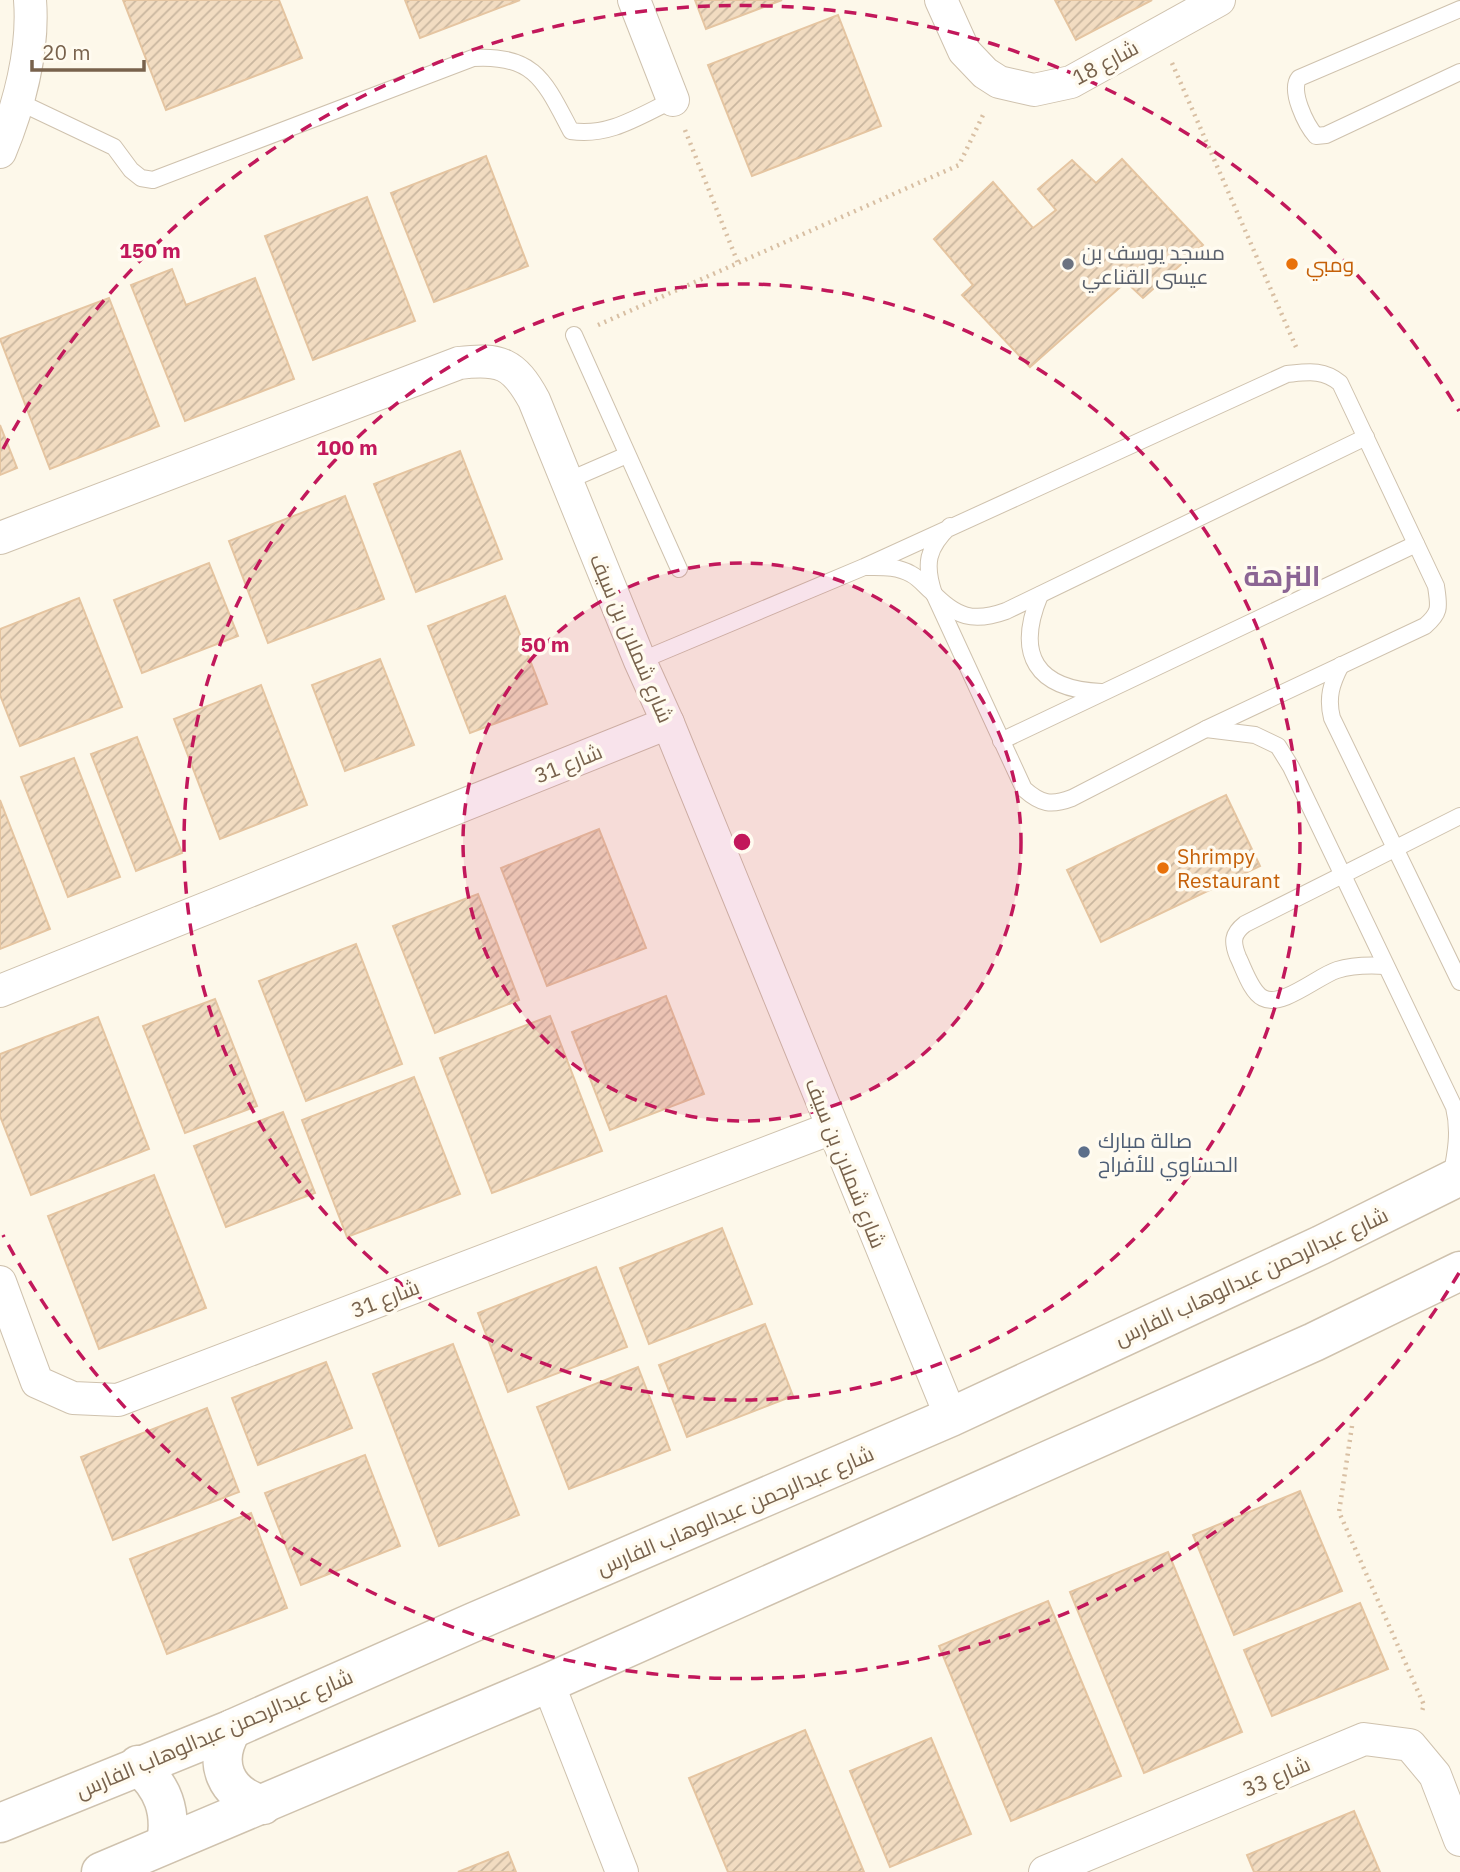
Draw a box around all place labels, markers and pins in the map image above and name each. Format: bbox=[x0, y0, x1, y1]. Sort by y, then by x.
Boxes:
place label: مسجد يوسف بن عيسى القناعي bbox=[1082, 238, 1225, 293]
place label: ومبي bbox=[1306, 250, 1354, 281]
marker: مسجد يوسف بن عيسى القناعي bbox=[1060, 256, 1076, 272]
marker: ومبي bbox=[1284, 256, 1300, 272]
centre of rings bbox=[730, 830, 754, 854]
place label: Shrimpy Restaurant bbox=[1177, 842, 1280, 894]
marker: Shrimpy Restaurant bbox=[1155, 860, 1171, 876]
place label: صالة مبارك الحساوي للأفراح bbox=[1098, 1126, 1238, 1181]
marker: صالة مبارك الحساوي للأفراح bbox=[1076, 1144, 1092, 1160]

